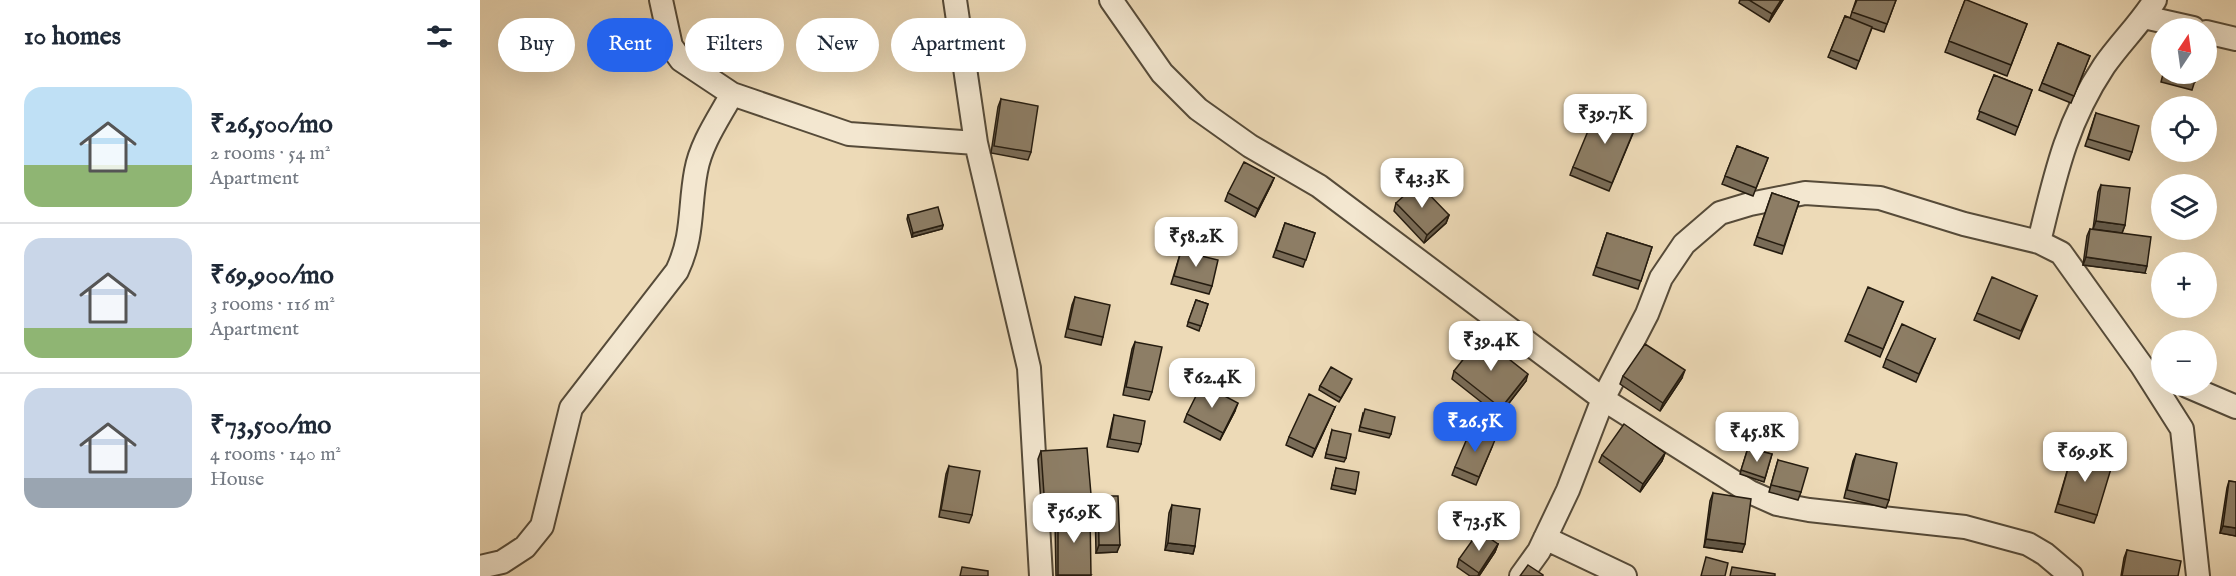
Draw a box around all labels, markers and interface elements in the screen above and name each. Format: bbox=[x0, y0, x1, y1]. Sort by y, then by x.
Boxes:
chip: Buy bbox=[498, 18, 575, 72]
chip: Rent bbox=[587, 18, 673, 72]
chip: Filters bbox=[685, 18, 784, 72]
chip: New bbox=[796, 18, 879, 72]
chip: Apartment bbox=[891, 18, 1026, 72]
north arrow bbox=[2151, 18, 2217, 84]
map controls bbox=[2151, 18, 2217, 396]
text: 10 homes bbox=[24, 20, 121, 53]
icon: filters bbox=[423, 20, 456, 53]
pin: ₹39.7K bbox=[1556, 94, 1654, 145]
button: locate bbox=[2151, 96, 2217, 162]
text: ₹39.7K bbox=[1578, 101, 1632, 126]
text: ₹26,500/mo bbox=[210, 108, 333, 141]
icon: home bbox=[72, 111, 144, 183]
text: 2 rooms · 54 m² bbox=[210, 141, 331, 166]
pin: ₹43.3K bbox=[1373, 158, 1471, 209]
text: ₹43.3K bbox=[1395, 165, 1449, 190]
text: Apartment bbox=[210, 166, 299, 191]
button: layers bbox=[2151, 174, 2217, 240]
pin: ₹58.2K bbox=[1147, 217, 1245, 268]
text: ₹58.2K bbox=[1169, 224, 1223, 249]
button: + bbox=[2151, 252, 2217, 318]
text: ₹69,900/mo bbox=[210, 259, 334, 292]
icon: home bbox=[72, 262, 144, 334]
text: 3 rooms · 116 m² bbox=[210, 292, 335, 317]
text: Apartment bbox=[210, 317, 299, 342]
pin: ₹39.4K bbox=[1442, 321, 1540, 372]
text: ₹39.4K bbox=[1463, 328, 1519, 353]
button: − bbox=[2151, 330, 2217, 396]
pin: ₹62.4K bbox=[1163, 358, 1261, 409]
text: ₹62.4K bbox=[1183, 365, 1241, 390]
pin: ₹26.5K bbox=[1426, 402, 1524, 453]
text: ₹73,500/mo bbox=[210, 409, 331, 442]
text: ₹26.5K bbox=[1447, 409, 1503, 434]
icon: home bbox=[72, 412, 144, 484]
pin: ₹45.8K bbox=[1708, 412, 1806, 463]
text: ₹45.8K bbox=[1729, 419, 1785, 444]
pin: ₹69.9K bbox=[2036, 432, 2134, 483]
text: ₹69.9K bbox=[2057, 439, 2113, 464]
text: 4 rooms · 140 m² bbox=[210, 442, 341, 467]
text: House bbox=[210, 467, 264, 492]
pin: ₹56.9K bbox=[1025, 493, 1123, 544]
text: ₹56.9K bbox=[1047, 500, 1101, 525]
pin: ₹73.5K bbox=[1430, 501, 1528, 552]
text: ₹73.5K bbox=[1452, 508, 1506, 533]

